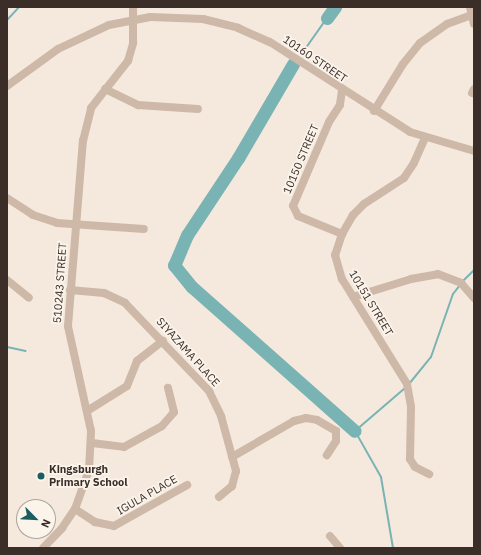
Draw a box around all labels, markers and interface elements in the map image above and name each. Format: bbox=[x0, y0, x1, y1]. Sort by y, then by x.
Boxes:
street label: 10160 STREET bbox=[281, 33, 349, 85]
street label: 10150 STREET bbox=[280, 122, 322, 196]
street label: 510243 STREET bbox=[51, 242, 69, 324]
street label: 10151 STREET bbox=[346, 268, 396, 338]
street label: SIYAZAMA PLACE bbox=[154, 315, 222, 389]
place label: Kingsburgh Primary School bbox=[49, 463, 128, 489]
marker: Kingsburgh Primary School bbox=[36, 471, 46, 481]
street label: IGULA PLACE bbox=[115, 472, 179, 518]
north arrow bbox=[16, 499, 56, 539]
text: N bbox=[38, 517, 54, 530]

